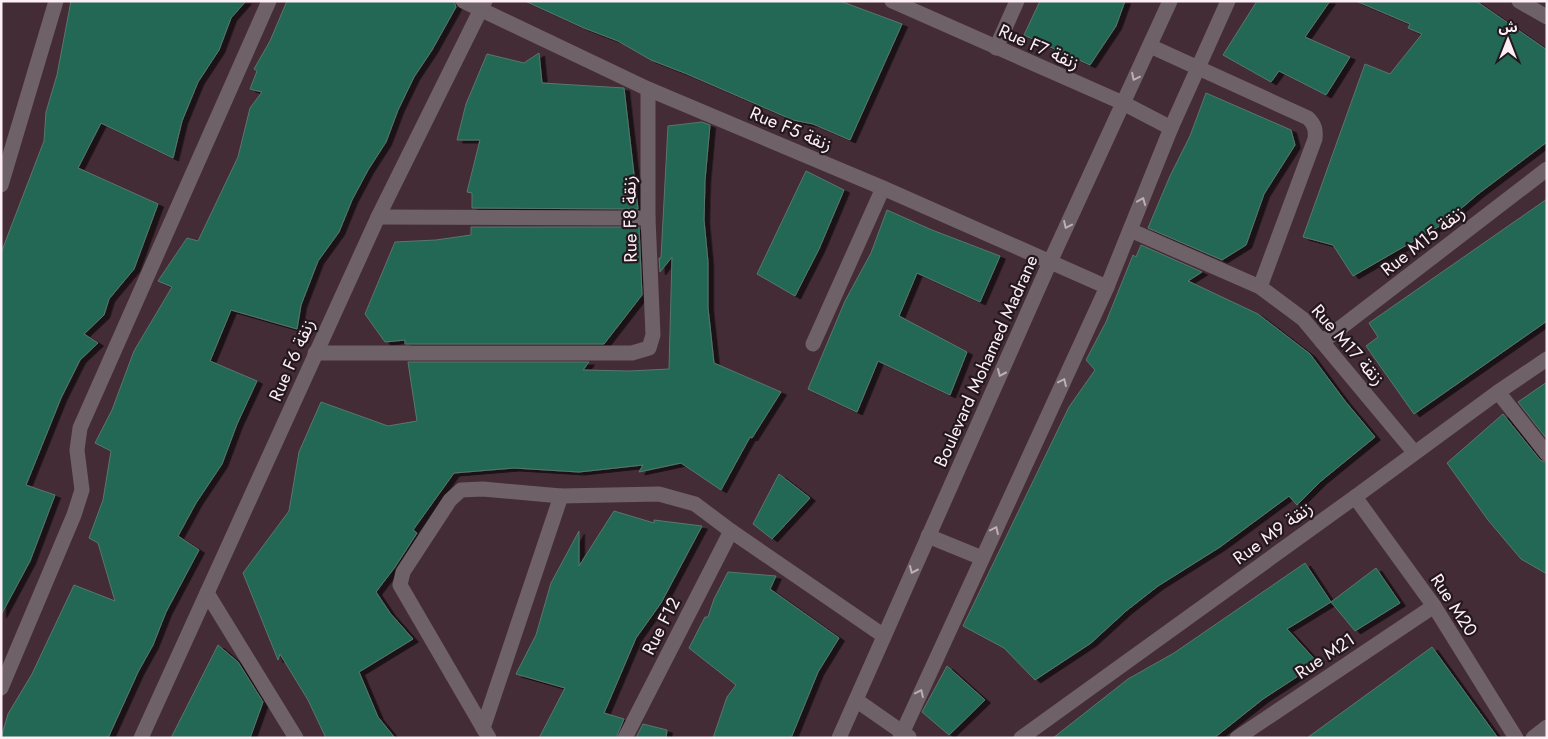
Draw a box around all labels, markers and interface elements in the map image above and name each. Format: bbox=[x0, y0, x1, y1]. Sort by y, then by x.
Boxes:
north arrow bbox=[1483, 15, 1533, 65]
text: ش bbox=[1498, 17, 1518, 37]
street label: Rue F7 زنقة bbox=[994, 18, 1084, 76]
one-way arrow bbox=[1131, 72, 1141, 81]
street label: Rue F5 زنقة bbox=[746, 100, 836, 158]
street label: Rue F8 زنقة bbox=[616, 175, 644, 263]
one-way arrow bbox=[1135, 197, 1146, 206]
street label: Rue M15 زنقة bbox=[1375, 200, 1471, 282]
one-way arrow bbox=[1063, 220, 1074, 229]
street label: Boulevard Mohamed Madrane bbox=[927, 251, 1045, 471]
street label: Rue M17 زنقة bbox=[1305, 299, 1391, 391]
street label: Rue F6 زنقة bbox=[262, 315, 322, 405]
one-way arrow bbox=[996, 368, 1007, 377]
one-way arrow bbox=[1056, 378, 1067, 387]
street label: Rue M9 زنقة bbox=[1228, 495, 1318, 571]
one-way arrow bbox=[989, 526, 999, 535]
one-way arrow bbox=[909, 565, 920, 574]
street label: Rue M20 bbox=[1424, 569, 1484, 642]
street label: Rue F12 bbox=[635, 593, 687, 659]
street label: Rue M21 bbox=[1290, 626, 1360, 686]
one-way arrow bbox=[914, 689, 924, 698]

